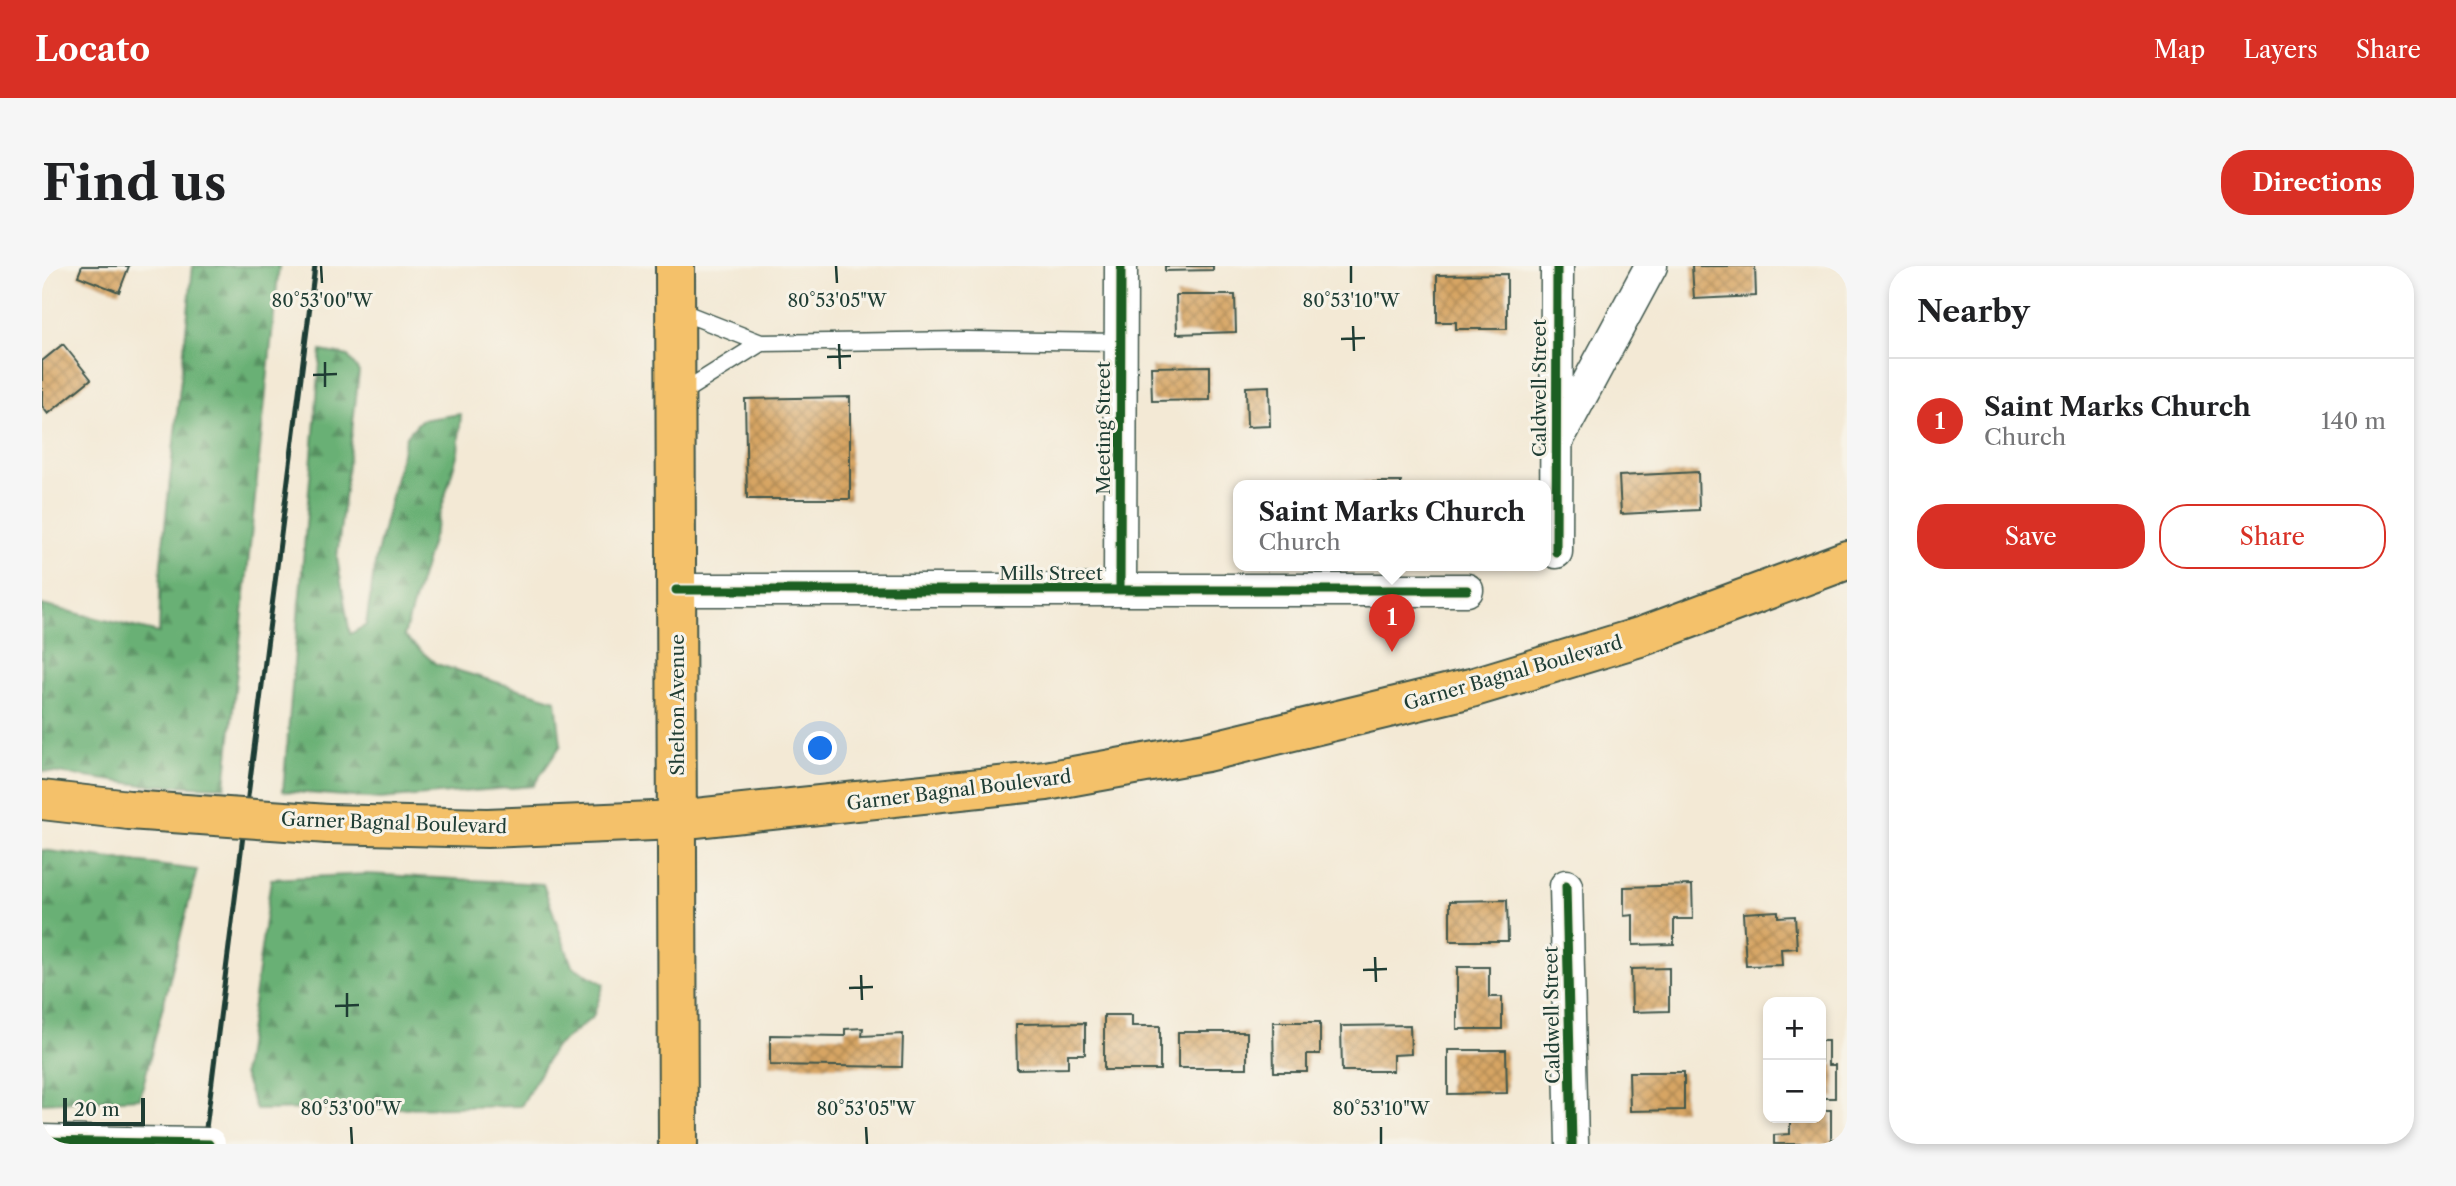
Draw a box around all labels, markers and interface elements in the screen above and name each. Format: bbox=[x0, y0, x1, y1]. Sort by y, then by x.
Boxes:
text: Locato bbox=[35, 29, 150, 70]
text: Map bbox=[2154, 35, 2205, 64]
text: Layers bbox=[2243, 35, 2318, 64]
text: Share bbox=[2356, 35, 2421, 64]
button: Directions bbox=[2221, 150, 2414, 215]
text: Find us bbox=[42, 152, 226, 213]
text: 80°53'00"W bbox=[272, 290, 374, 312]
text: 80°53'05"W bbox=[787, 290, 888, 312]
text: 80°53'10"W bbox=[1303, 290, 1401, 312]
text: Nearby bbox=[1917, 293, 2030, 330]
street label: Caldwell Street bbox=[1528, 319, 1551, 457]
street label: Meeting Street bbox=[1092, 361, 1115, 495]
text: Saint Marks Church bbox=[1984, 391, 2251, 423]
text: 1 bbox=[1935, 407, 1945, 435]
text: 140 m bbox=[2321, 407, 2386, 435]
text: Church bbox=[1984, 423, 2066, 451]
popup bbox=[1233, 480, 1551, 571]
text: Saint Marks Church bbox=[1259, 496, 1525, 528]
button: Save bbox=[1917, 504, 2145, 569]
button: Share bbox=[2159, 504, 2386, 569]
text: Church bbox=[1259, 528, 1341, 556]
street label: Mills Street bbox=[999, 562, 1103, 585]
pin: 1 bbox=[1369, 594, 1415, 652]
street label: Garner Bagnal Boulevard bbox=[1401, 631, 1625, 715]
street label: Shelton Avenue bbox=[666, 634, 689, 776]
your location bbox=[803, 731, 837, 765]
street label: Garner Bagnal Boulevard bbox=[845, 765, 1073, 815]
street label: Garner Bagnal Boulevard bbox=[281, 808, 508, 838]
street label: Caldwell Street bbox=[1539, 946, 1565, 1084]
map controls bbox=[1763, 997, 1826, 1123]
button: + bbox=[1763, 997, 1826, 1060]
button: − bbox=[1763, 1060, 1826, 1123]
scale bar bbox=[63, 1095, 145, 1127]
text: 20 m bbox=[74, 1098, 120, 1121]
text: 80°53'00"W bbox=[301, 1098, 403, 1120]
text: 80°53'05"W bbox=[816, 1098, 917, 1120]
text: 80°53'10"W bbox=[1333, 1098, 1431, 1120]

